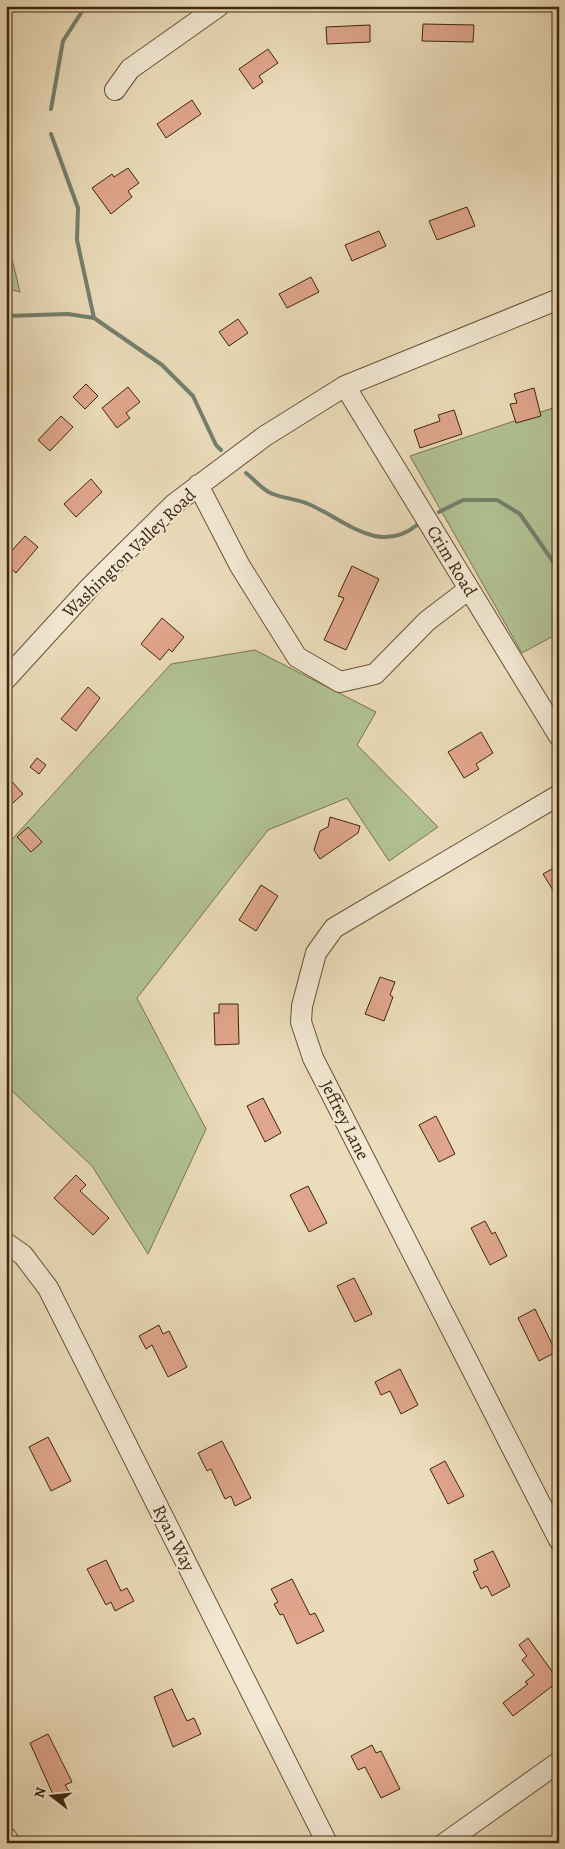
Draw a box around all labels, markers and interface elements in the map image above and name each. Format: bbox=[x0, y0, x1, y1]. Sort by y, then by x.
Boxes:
street label: Washington Valley Road bbox=[56, 483, 201, 624]
street label: Crim Road bbox=[421, 521, 483, 601]
street label: Jeffrey Lane bbox=[315, 1076, 375, 1164]
street label: Ryan Way bbox=[147, 1501, 201, 1576]
north arrow bbox=[28, 1772, 78, 1822]
text: N bbox=[29, 1785, 51, 1800]

